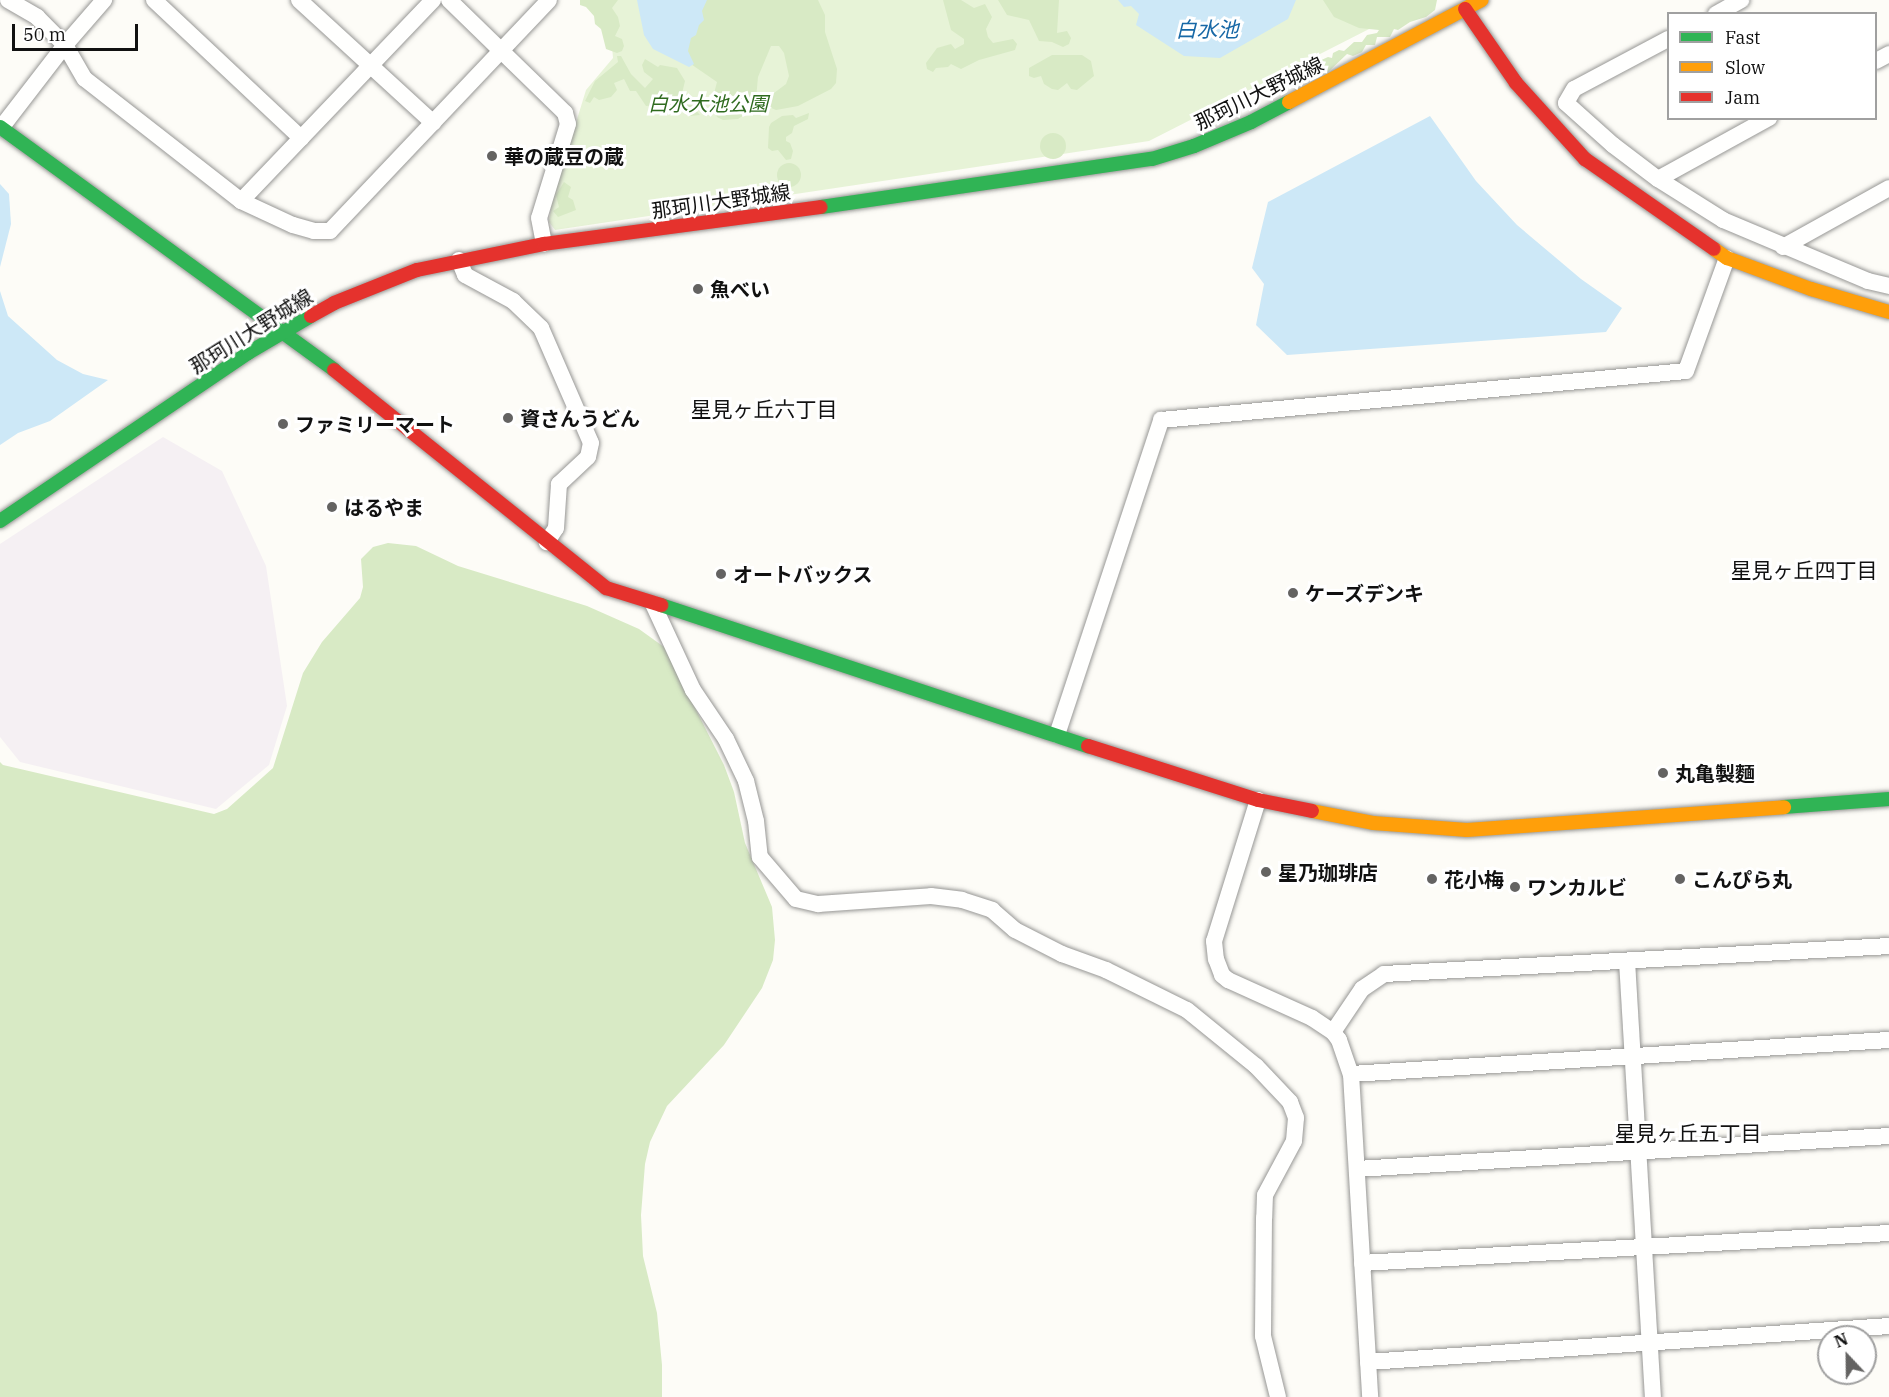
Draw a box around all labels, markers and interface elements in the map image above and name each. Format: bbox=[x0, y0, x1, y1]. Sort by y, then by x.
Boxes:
scale bar bbox=[15, 12, 141, 50]
legend bbox=[1667, 12, 1877, 120]
water label: 白水池 bbox=[1176, 16, 1238, 42]
text: 50 m bbox=[23, 23, 66, 46]
text: Fast bbox=[1725, 26, 1760, 49]
street label: 那珂川大野城線 bbox=[1191, 52, 1327, 134]
text: Slow bbox=[1725, 56, 1765, 79]
text: Jam bbox=[1725, 86, 1760, 109]
park label: 白水大池公園 bbox=[648, 91, 768, 115]
place label: 華の蔵豆の蔵 bbox=[504, 144, 624, 168]
marker: 華の蔵豆の蔵 bbox=[485, 149, 499, 163]
street label: 那珂川大野城線 bbox=[650, 179, 792, 223]
place label: 魚べい bbox=[710, 277, 770, 301]
marker: 魚べい bbox=[691, 282, 705, 296]
street label: 那珂川大野城線 bbox=[185, 284, 317, 378]
district label: 星見ヶ丘六丁目 bbox=[691, 396, 837, 422]
place label: 資さんうどん bbox=[520, 406, 640, 430]
marker: 資さんうどん bbox=[501, 411, 515, 425]
place label: ファミリーマート bbox=[295, 412, 455, 436]
marker: ファミリーマート bbox=[276, 417, 290, 431]
place label: はるやま bbox=[344, 495, 424, 519]
marker: はるやま bbox=[325, 500, 339, 514]
district label: 星見ヶ丘四丁目 bbox=[1731, 557, 1877, 583]
place label: オートバックス bbox=[733, 562, 873, 586]
marker: オートバックス bbox=[714, 567, 728, 581]
place label: ケーズデンキ bbox=[1305, 581, 1425, 605]
marker: ケーズデンキ bbox=[1286, 586, 1300, 600]
place label: 丸亀製麵 bbox=[1675, 761, 1755, 785]
marker: 丸亀製麵 bbox=[1656, 766, 1670, 780]
place label: 星乃珈琲店 bbox=[1278, 860, 1378, 884]
marker: 星乃珈琲店 bbox=[1259, 865, 1273, 879]
place label: 花小梅 bbox=[1444, 867, 1504, 891]
place label: こんぴら丸 bbox=[1692, 867, 1792, 891]
marker: 花小梅 bbox=[1425, 872, 1439, 886]
marker: こんぴら丸 bbox=[1673, 872, 1687, 886]
place label: ワンカルビ bbox=[1527, 875, 1627, 899]
marker: ワンカルビ bbox=[1508, 880, 1522, 894]
district label: 星見ヶ丘五丁目 bbox=[1615, 1120, 1761, 1146]
north arrow bbox=[1817, 1325, 1877, 1385]
text: N bbox=[1831, 1329, 1851, 1352]

